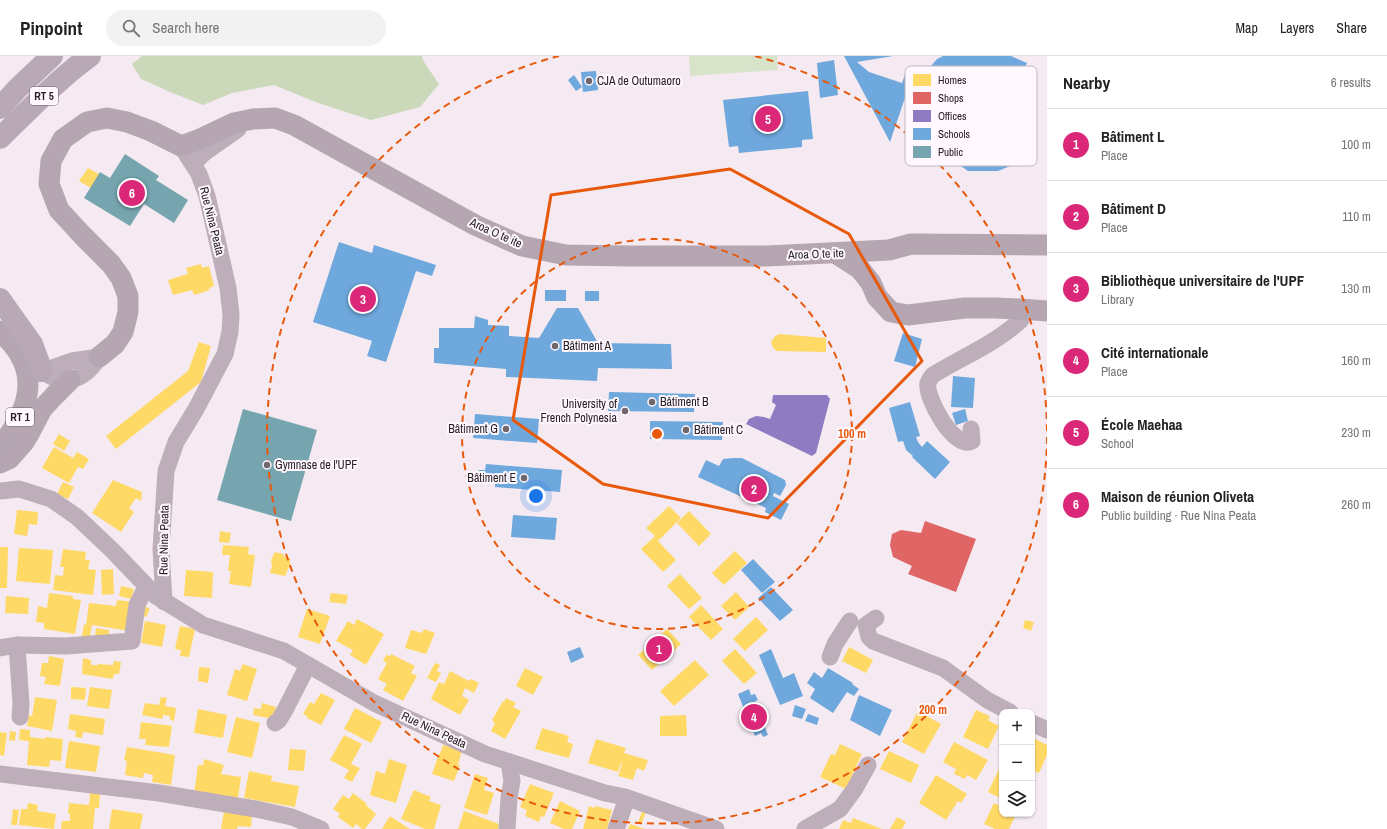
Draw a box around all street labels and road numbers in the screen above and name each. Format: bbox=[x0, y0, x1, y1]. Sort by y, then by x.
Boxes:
road number: RT 5 bbox=[30, 87, 58, 105]
street label: Rue Nina Peata bbox=[196, 185, 228, 257]
street label: Aroa O te ite bbox=[466, 214, 525, 252]
street label: Aroa O te ite bbox=[787, 245, 844, 263]
road number: RT 1 bbox=[6, 408, 34, 426]
street label: Rue Nina Peata bbox=[155, 504, 173, 575]
street label: Rue Nina Peata bbox=[399, 708, 470, 752]

